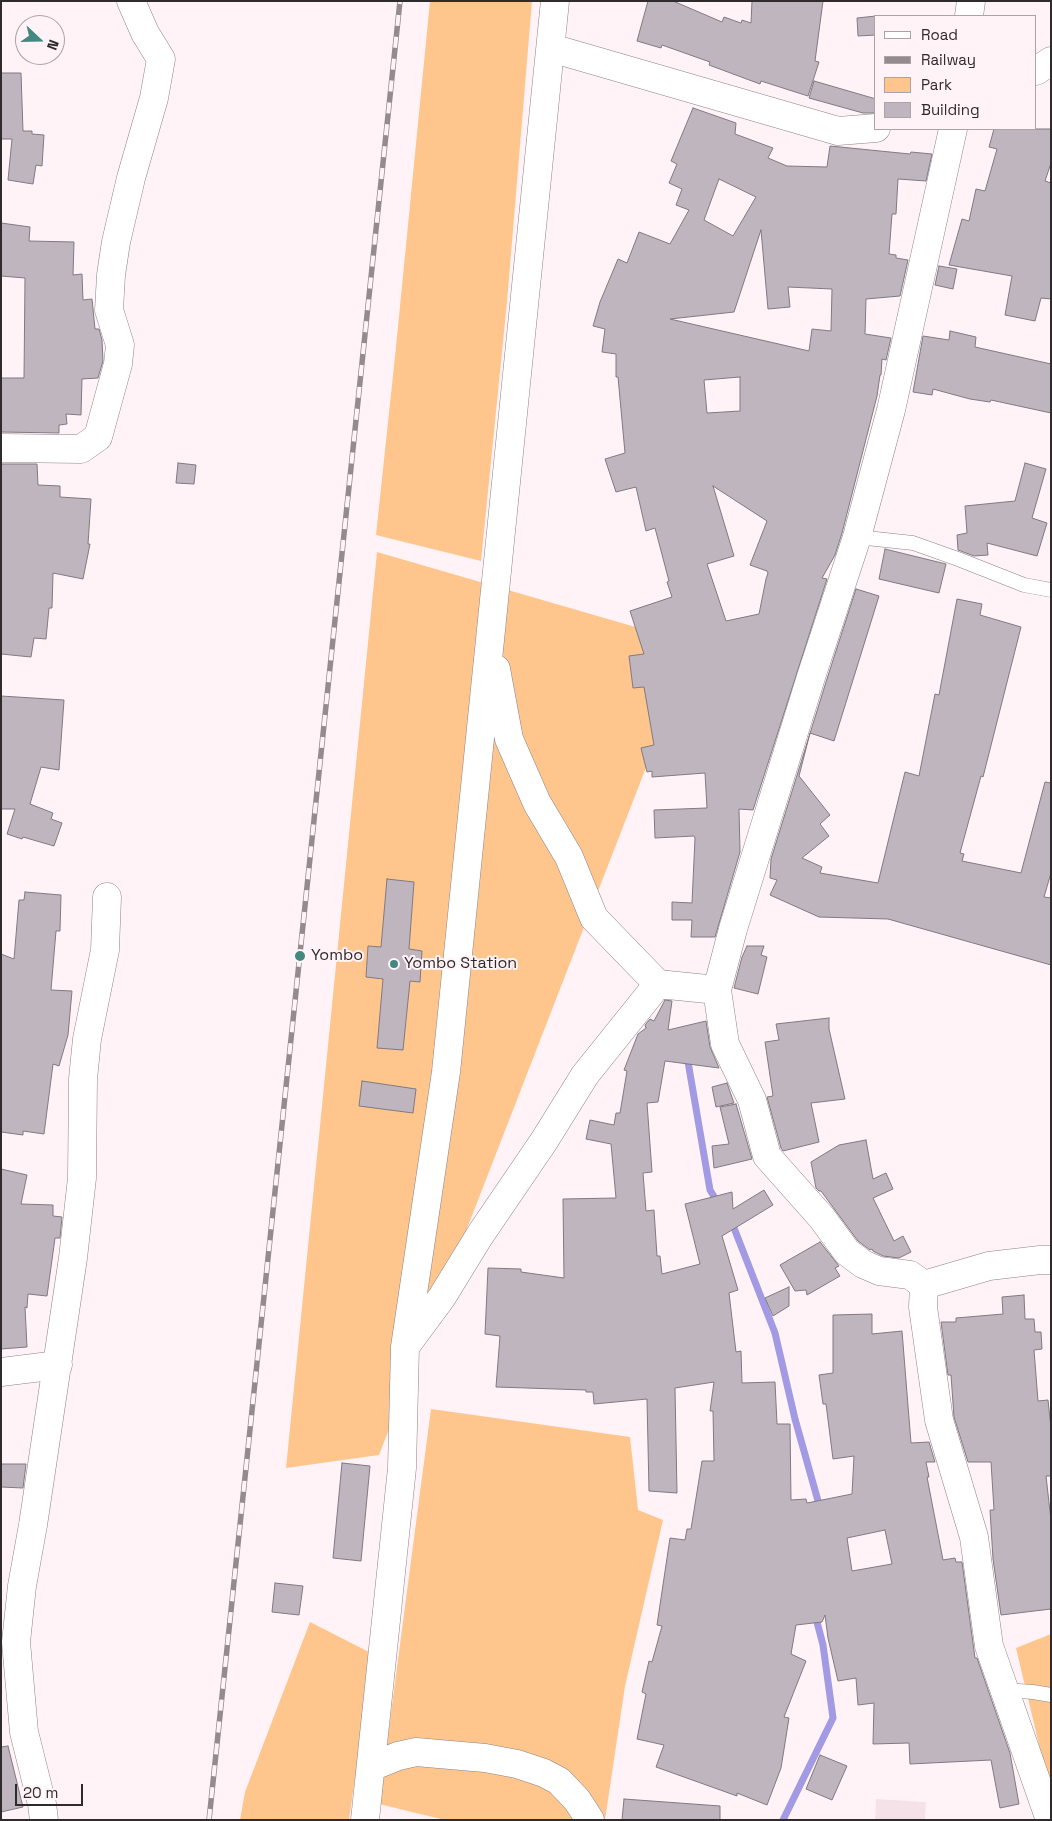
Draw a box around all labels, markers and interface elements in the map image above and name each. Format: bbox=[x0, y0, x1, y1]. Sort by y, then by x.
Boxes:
north arrow bbox=[15, 15, 65, 65]
legend bbox=[874, 15, 1037, 130]
text: Road bbox=[921, 25, 958, 44]
text: N bbox=[43, 37, 63, 53]
text: Railway bbox=[921, 50, 976, 69]
text: Park bbox=[921, 75, 952, 94]
text: Building bbox=[921, 100, 980, 119]
place label: Yombo bbox=[311, 946, 363, 966]
marker: Yombo bbox=[293, 949, 307, 963]
place label: Yombo Station bbox=[404, 954, 517, 974]
marker: Yombo Station bbox=[388, 958, 400, 970]
scale bar bbox=[18, 1774, 85, 1806]
text: 20 m bbox=[23, 1783, 58, 1802]

